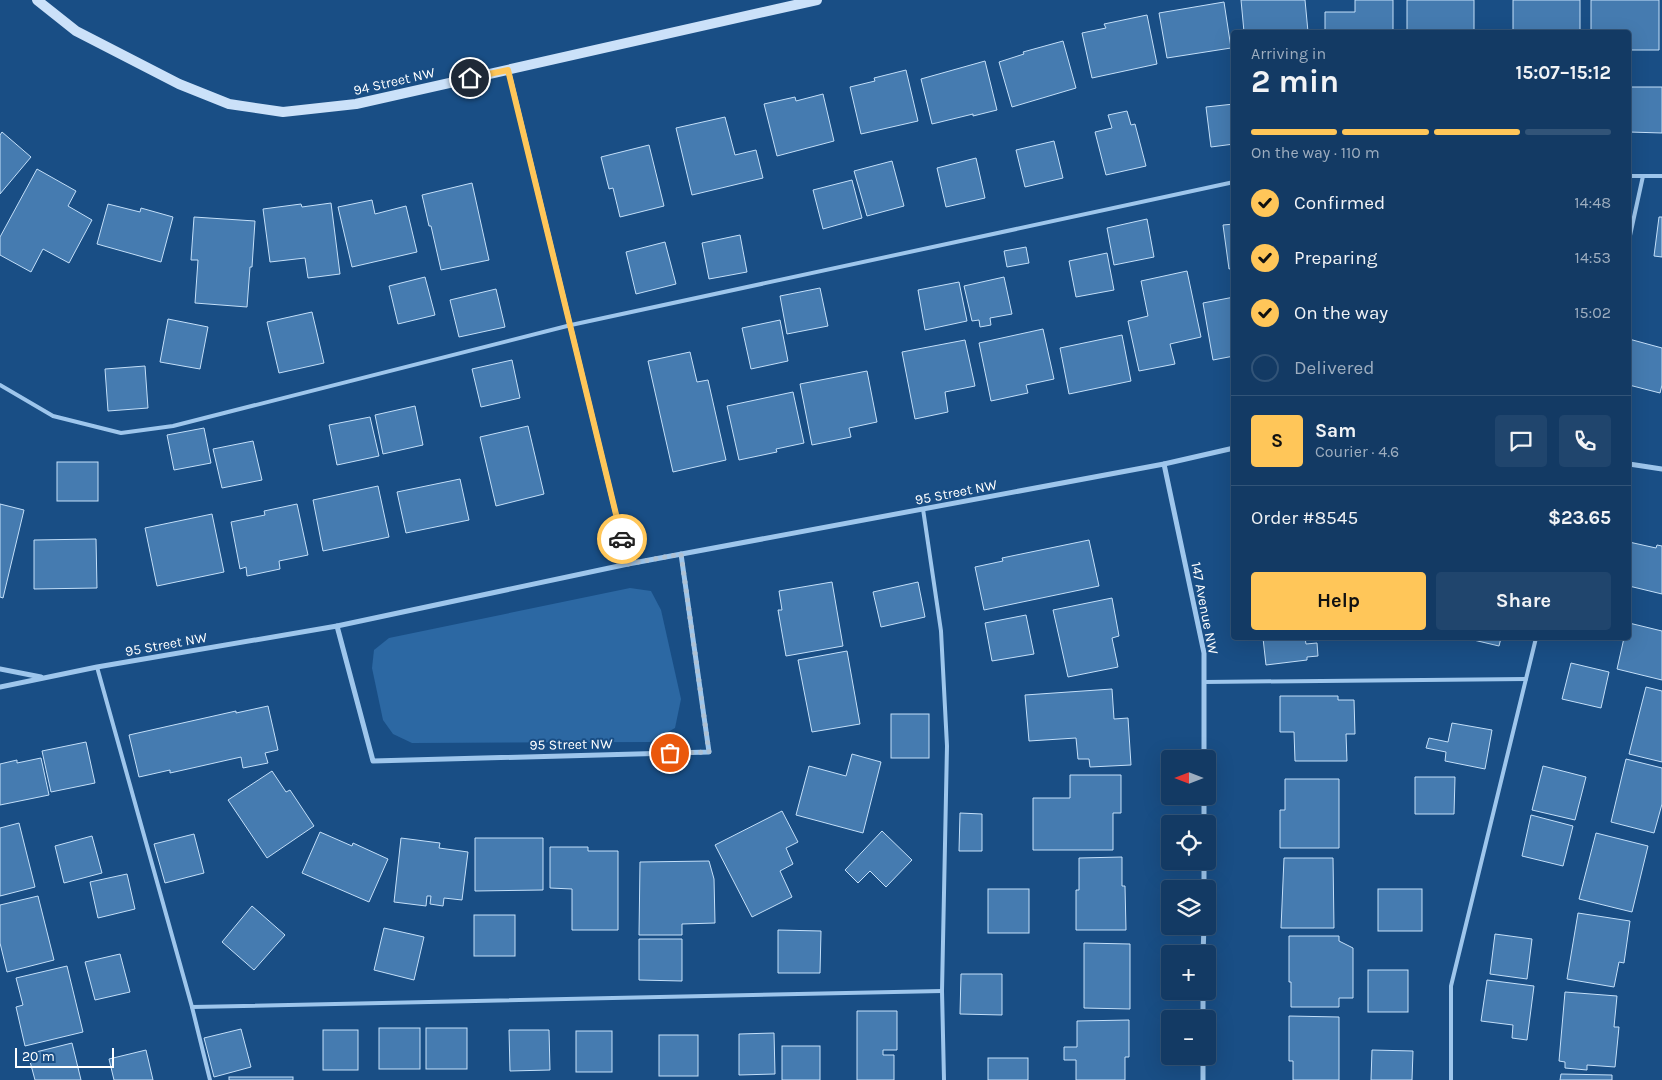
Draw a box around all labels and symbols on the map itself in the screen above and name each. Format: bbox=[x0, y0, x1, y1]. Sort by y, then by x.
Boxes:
pin bbox=[449, 57, 491, 99]
street label: 94 Street NW bbox=[352, 64, 437, 99]
street label: 95 Street NW bbox=[914, 476, 999, 509]
courier bbox=[597, 514, 647, 564]
street label: 147 Avenue NW bbox=[1187, 560, 1222, 656]
street label: 95 Street NW bbox=[124, 629, 209, 660]
pin bbox=[649, 732, 691, 774]
street label: 95 Street NW bbox=[529, 735, 613, 754]
north arrow bbox=[1161, 750, 1216, 805]
scale bar bbox=[15, 1045, 114, 1068]

